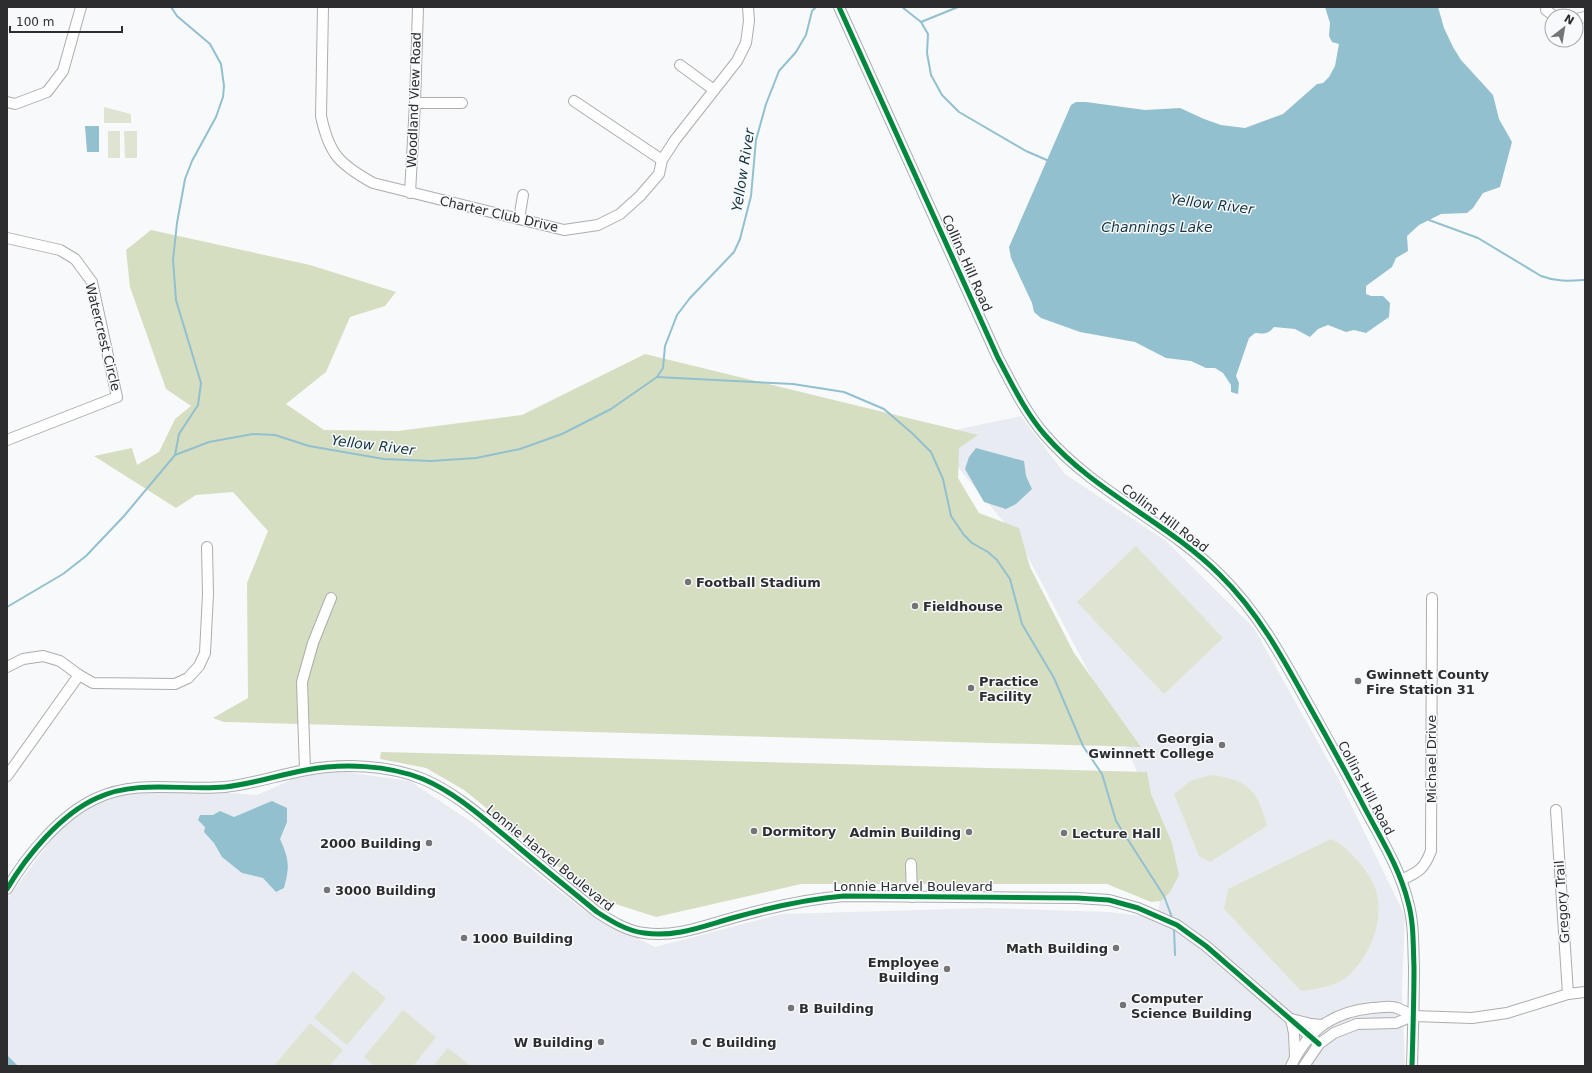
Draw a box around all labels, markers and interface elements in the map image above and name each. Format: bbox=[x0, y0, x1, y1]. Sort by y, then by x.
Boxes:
scale bar bbox=[10, 8, 122, 34]
north arrow bbox=[1544, 8, 1584, 48]
text: N bbox=[1562, 12, 1576, 28]
text: 100 m bbox=[16, 15, 54, 29]
street label: Woodland View Road bbox=[404, 32, 424, 168]
water label: Yellow River bbox=[729, 126, 758, 213]
water label: Yellow River bbox=[1169, 191, 1256, 217]
street label: Charter Club Drive bbox=[438, 193, 560, 235]
street label: Collins Hill Road bbox=[939, 212, 995, 314]
water label: Channings Lake bbox=[1101, 219, 1213, 235]
street label: Watercrest Circle bbox=[82, 281, 124, 393]
water label: Yellow River bbox=[330, 432, 417, 458]
street label: Collins Hill Road bbox=[1119, 481, 1211, 555]
place label: Football Stadium bbox=[696, 575, 821, 590]
marker: Football Stadium bbox=[683, 577, 693, 587]
place label: Fieldhouse bbox=[923, 599, 1003, 614]
marker: Fieldhouse bbox=[910, 601, 920, 611]
place label: Gwinnett County Fire Station 31 bbox=[1366, 667, 1490, 697]
place label: Practice Facility bbox=[979, 674, 1039, 704]
marker: Gwinnett County Fire Station 31 bbox=[1353, 676, 1363, 686]
marker: Practice Facility bbox=[966, 683, 976, 693]
street label: Michael Drive bbox=[1424, 715, 1439, 803]
place label: Georgia Gwinnett College bbox=[1088, 731, 1214, 761]
street label: Collins Hill Road bbox=[1335, 738, 1397, 838]
marker: Georgia Gwinnett College bbox=[1217, 740, 1227, 750]
street label: Lonnie Harvel Boulevard bbox=[483, 802, 617, 914]
place label: Dormitory bbox=[762, 824, 837, 839]
place label: Admin Building bbox=[849, 825, 961, 840]
marker: Dormitory bbox=[749, 826, 759, 836]
place label: Lecture Hall bbox=[1072, 826, 1161, 841]
marker: Admin Building bbox=[964, 827, 974, 837]
marker: Lecture Hall bbox=[1059, 828, 1069, 838]
place label: 2000 Building bbox=[320, 836, 421, 851]
marker: 2000 Building bbox=[424, 838, 434, 848]
street label: Gregory Trail bbox=[1552, 860, 1572, 944]
street label: Lonnie Harvel Boulevard bbox=[833, 879, 993, 894]
place label: 3000 Building bbox=[335, 883, 436, 898]
marker: 3000 Building bbox=[322, 885, 332, 895]
place label: 1000 Building bbox=[472, 931, 573, 946]
marker: 1000 Building bbox=[459, 933, 469, 943]
place label: Math Building bbox=[1006, 941, 1108, 956]
marker: Math Building bbox=[1111, 943, 1121, 953]
place label: Employee Building bbox=[868, 955, 939, 985]
marker: Employee Building bbox=[942, 964, 952, 974]
place label: Computer Science Building bbox=[1131, 991, 1252, 1021]
marker: Computer Science Building bbox=[1118, 1000, 1128, 1010]
place label: B Building bbox=[799, 1001, 874, 1016]
marker: B Building bbox=[786, 1003, 796, 1013]
place label: W Building bbox=[514, 1035, 593, 1050]
place label: C Building bbox=[702, 1035, 776, 1050]
marker: W Building bbox=[596, 1037, 606, 1047]
marker: C Building bbox=[689, 1037, 699, 1047]

